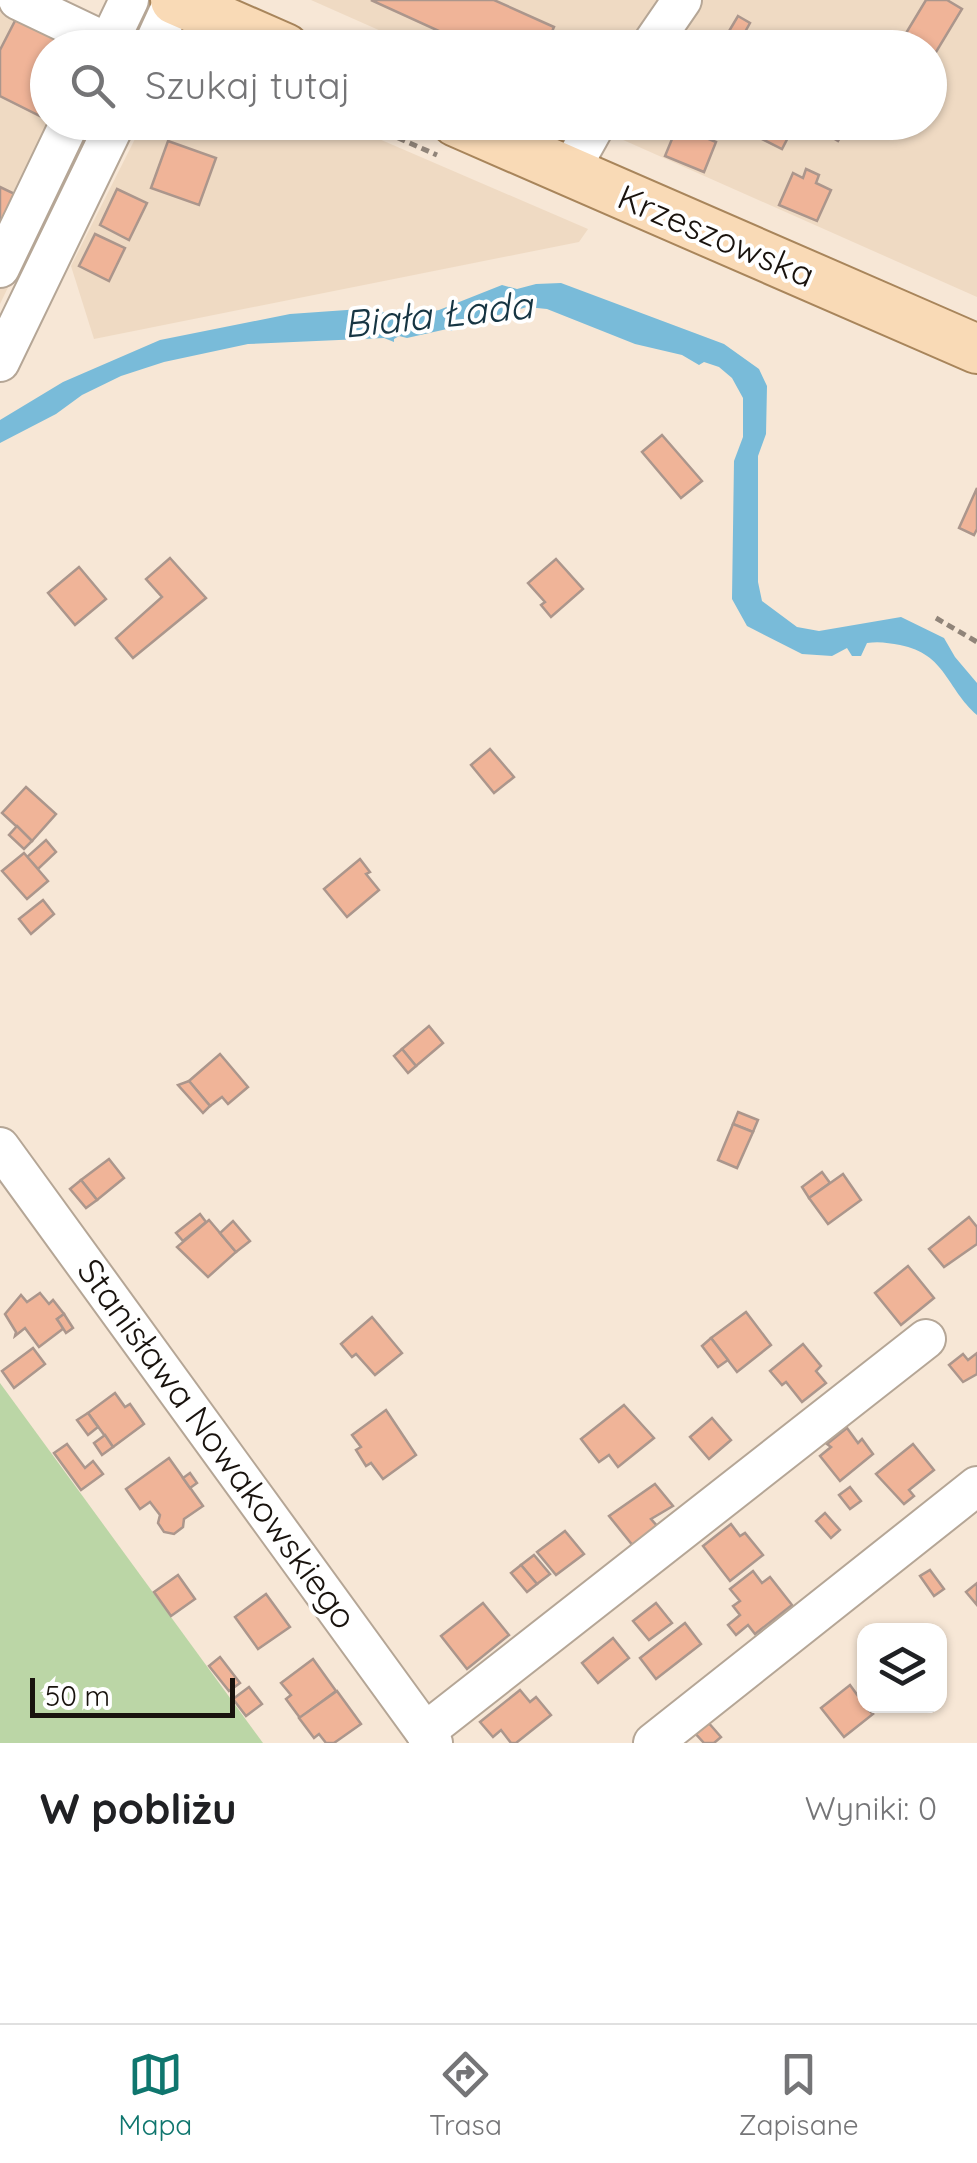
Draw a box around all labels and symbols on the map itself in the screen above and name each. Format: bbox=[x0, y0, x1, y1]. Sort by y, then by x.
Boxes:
street label: Krzeszowska bbox=[611, 174, 821, 296]
water label: Biała Łada bbox=[341, 280, 536, 348]
street label: Stanisława Nowakowskiego bbox=[69, 1250, 367, 1637]
scale bar bbox=[30, 1673, 235, 1718]

